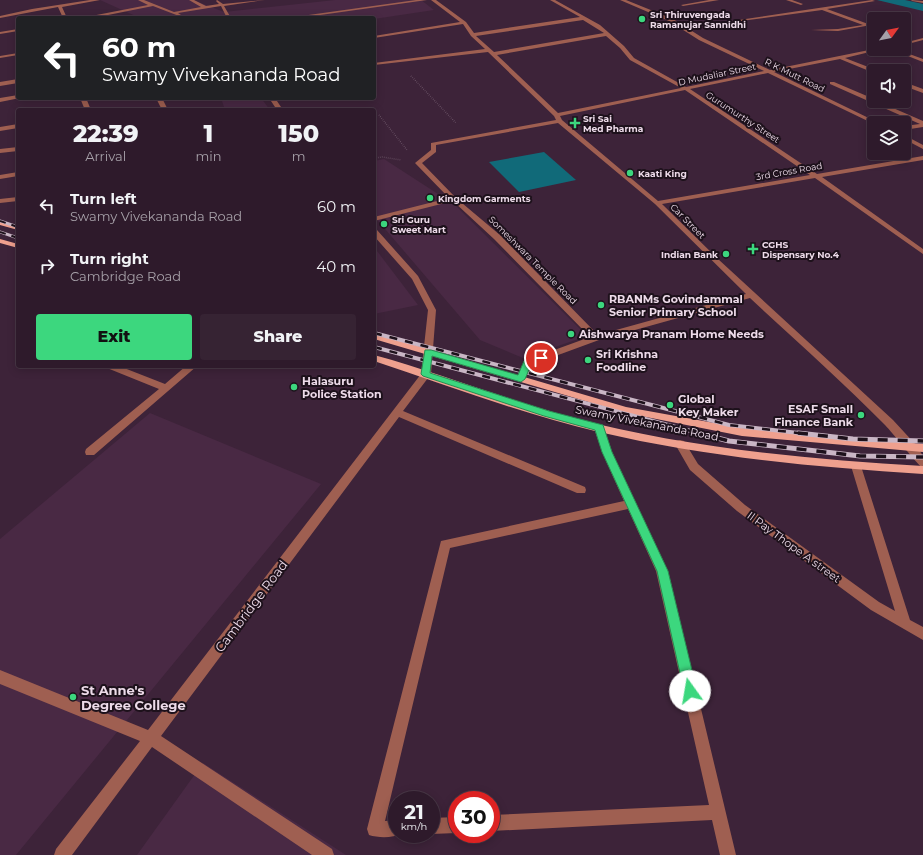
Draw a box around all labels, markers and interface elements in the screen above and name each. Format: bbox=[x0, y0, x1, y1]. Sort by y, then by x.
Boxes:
place label: Sri Thiruvengada Ramanujar Sannidhi bbox=[650, 9, 746, 30]
north arrow bbox=[867, 12, 911, 56]
map controls bbox=[867, 12, 911, 160]
marker: Sri Thiruvengada Ramanujar Sannidhi bbox=[637, 14, 647, 24]
text: 60 m bbox=[102, 30, 176, 64]
icon: left bbox=[36, 32, 88, 84]
street label: R K Mutt Road bbox=[763, 56, 827, 94]
street label: D Mudaliar Street bbox=[677, 60, 757, 88]
text: Swamy Vivekananda Road bbox=[102, 64, 340, 86]
button: sound bbox=[867, 64, 911, 108]
street label: Gurumurthy Street bbox=[704, 89, 782, 145]
place label: Sri Sai Med Pharma bbox=[583, 113, 643, 134]
button: layers bbox=[867, 116, 911, 160]
marker: Sri Sai Med Pharma bbox=[570, 118, 580, 128]
text: 22:39 bbox=[73, 119, 138, 148]
text: 1 bbox=[204, 119, 213, 148]
text: 150 bbox=[278, 119, 319, 148]
text: Arrival bbox=[85, 148, 126, 164]
text: min bbox=[195, 148, 221, 164]
text: m bbox=[292, 148, 306, 164]
street label: 3rd Cross Road bbox=[755, 160, 823, 182]
marker: Kaati King bbox=[625, 168, 635, 178]
place label: Kaati King bbox=[638, 168, 687, 179]
text: Turn left bbox=[70, 189, 137, 208]
marker: Kingdom Garments bbox=[425, 193, 435, 203]
place label: Kingdom Garments bbox=[438, 193, 531, 204]
icon: left bbox=[36, 195, 58, 217]
text: 60 m bbox=[317, 197, 356, 216]
street label: Car Street bbox=[668, 201, 708, 241]
text: Swamy Vivekananda Road bbox=[70, 208, 242, 224]
place label: Sri Guru Sweet Mart bbox=[392, 214, 446, 235]
street label: Someshwara Temple Road bbox=[487, 214, 579, 306]
marker: Sri Guru Sweet Mart bbox=[379, 219, 389, 229]
place label: CGHS Dispensary No.4 bbox=[762, 239, 840, 260]
marker: CGHS Dispensary No.4 bbox=[747, 243, 759, 255]
text: Turn right bbox=[70, 249, 149, 268]
place label: Indian Bank bbox=[661, 249, 718, 260]
marker: Indian Bank bbox=[721, 249, 731, 259]
icon: right bbox=[36, 255, 58, 277]
text: 40 m bbox=[316, 257, 356, 276]
text: Cambridge Road bbox=[70, 268, 181, 284]
place label: RBANMs Govindammal Senior Primary School bbox=[609, 292, 743, 319]
marker: RBANMs Govindammal Senior Primary School bbox=[596, 300, 606, 310]
button: Exit bbox=[36, 314, 192, 360]
button: Share bbox=[200, 314, 356, 360]
place label: Aishwarya Pranam Home Needs bbox=[578, 327, 764, 341]
marker: Aishwarya Pranam Home Needs bbox=[566, 329, 576, 339]
pin bbox=[524, 341, 558, 375]
icon: arrive bbox=[530, 347, 552, 369]
place label: Sri Krishna Foodline bbox=[596, 347, 658, 374]
marker: Sri Krishna Foodline bbox=[583, 355, 593, 365]
place label: Halasuru Police Station bbox=[302, 374, 382, 401]
marker: Halasuru Police Station bbox=[289, 382, 299, 392]
place label: Global Key Maker bbox=[678, 392, 739, 419]
marker: Global Key Maker bbox=[665, 400, 675, 410]
street label: Swamy Vivekananda Road bbox=[574, 402, 720, 444]
place label: ESAF Small Finance Bank bbox=[774, 402, 854, 429]
marker: ESAF Small Finance Bank bbox=[856, 410, 866, 420]
street label: Il Pay Thope A street bbox=[744, 508, 844, 586]
street label: Cambridge Road bbox=[211, 557, 291, 655]
position arrow bbox=[669, 670, 711, 712]
place label: St Anne's Degree College bbox=[81, 682, 186, 713]
marker: St Anne's Degree College bbox=[68, 692, 78, 702]
speed limit sign: 30 bbox=[448, 791, 500, 843]
text: 21 bbox=[404, 800, 424, 824]
text: km/h bbox=[401, 820, 427, 833]

